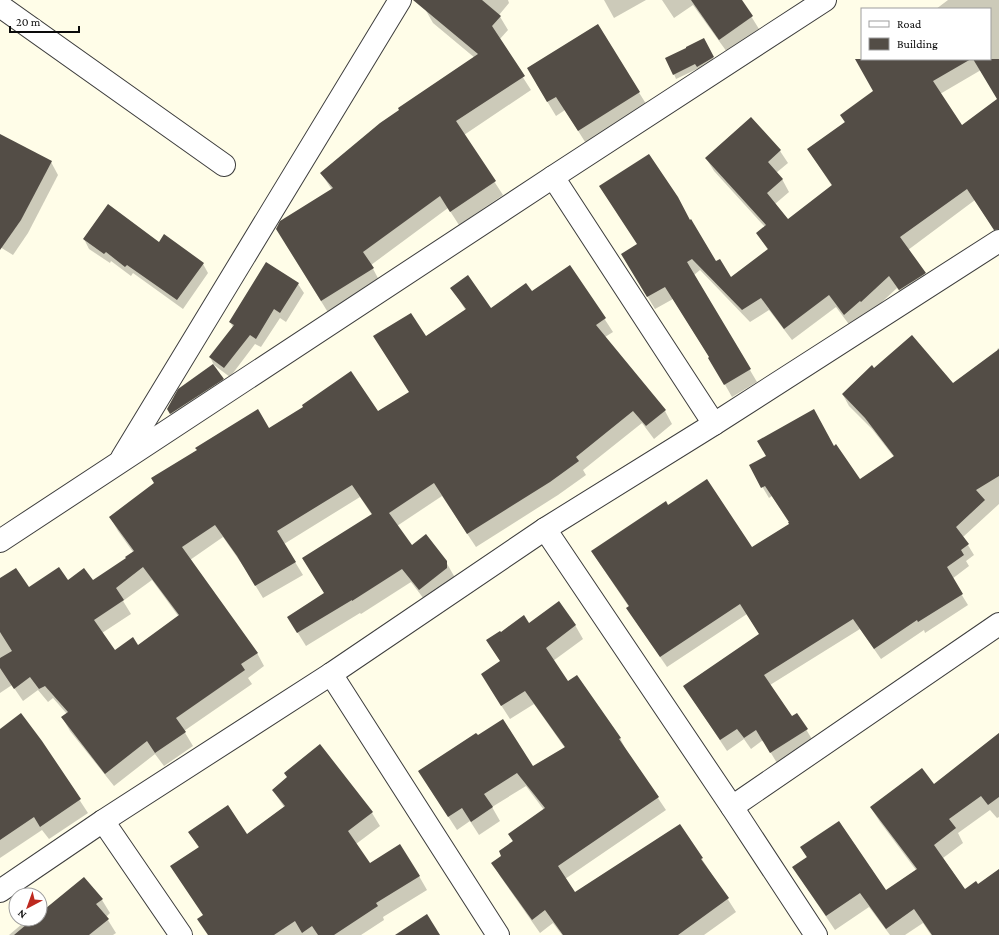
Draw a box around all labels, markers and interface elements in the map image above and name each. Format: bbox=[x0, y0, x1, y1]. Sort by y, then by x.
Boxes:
scale bar bbox=[10, 8, 79, 34]
legend bbox=[861, 8, 991, 60]
text: 20 m bbox=[16, 15, 41, 29]
text: Road bbox=[897, 17, 922, 31]
text: Building bbox=[897, 37, 938, 51]
north arrow bbox=[8, 887, 48, 927]
text: N bbox=[14, 907, 28, 922]

